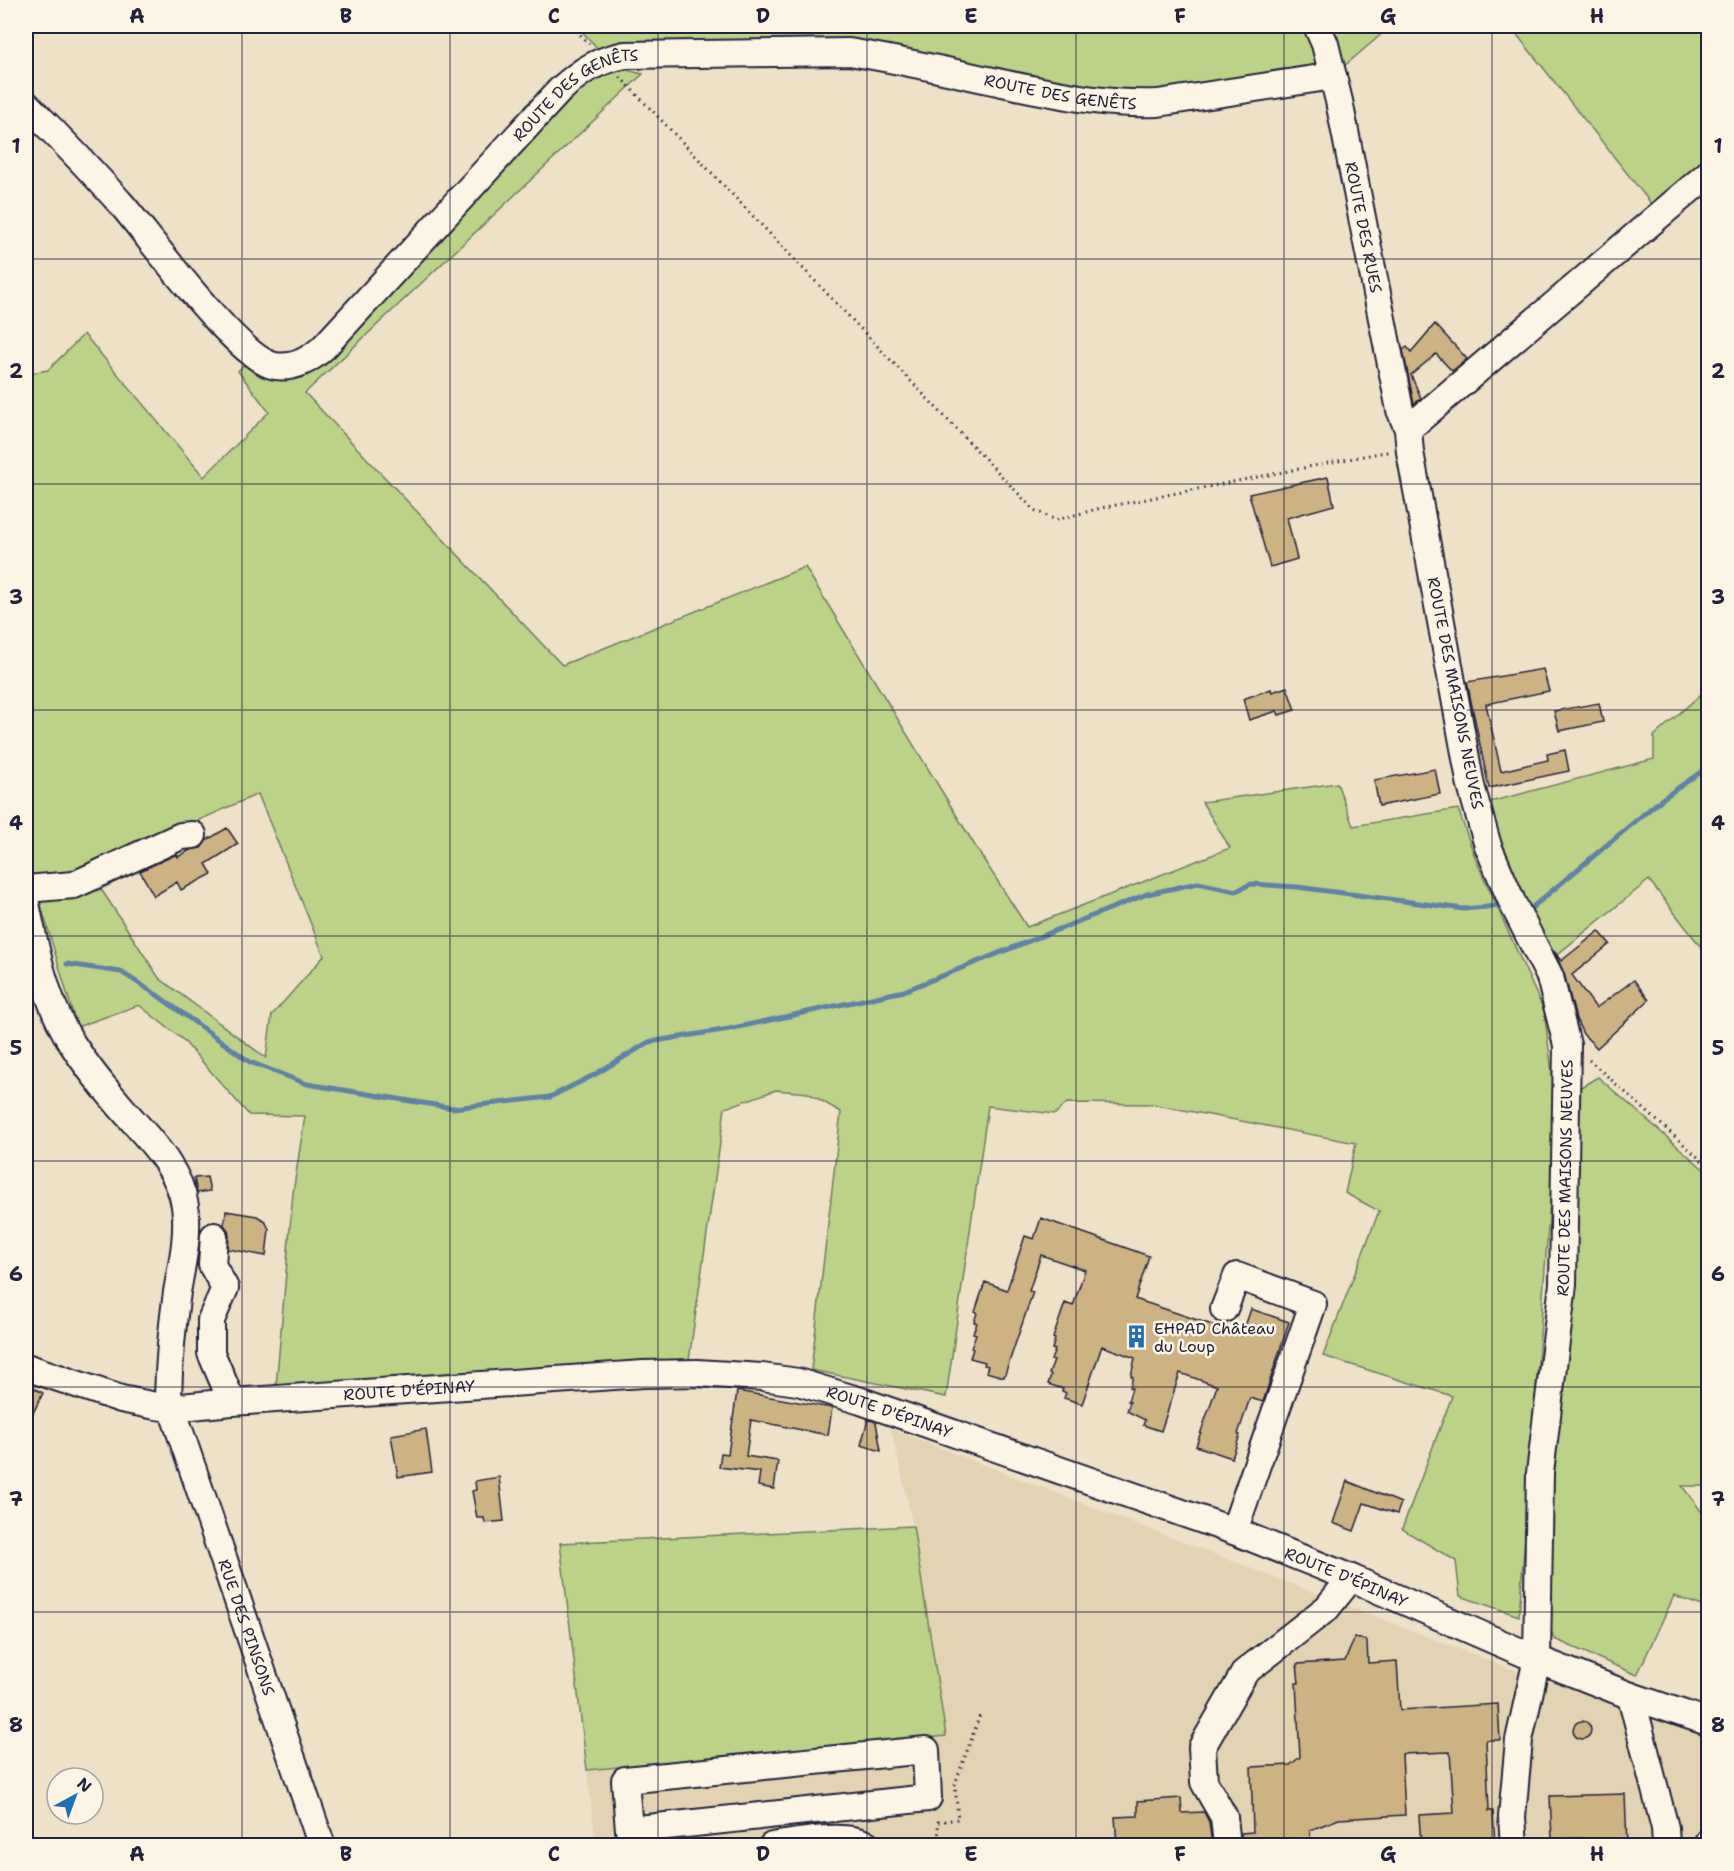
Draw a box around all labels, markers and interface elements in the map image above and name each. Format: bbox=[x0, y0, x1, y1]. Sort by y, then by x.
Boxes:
text: A bbox=[129, 3, 145, 29]
text: B bbox=[340, 3, 352, 29]
text: C bbox=[548, 3, 560, 29]
text: D bbox=[756, 3, 770, 29]
text: E bbox=[964, 3, 978, 29]
text: F bbox=[1174, 3, 1186, 29]
text: G bbox=[1380, 3, 1396, 29]
text: H bbox=[1590, 3, 1604, 29]
street label: ROUTE DES GENÊTS bbox=[508, 45, 639, 146]
street label: ROUTE DES GENÊTS bbox=[982, 69, 1137, 114]
text: 1 bbox=[11, 133, 21, 159]
text: 1 bbox=[1713, 133, 1723, 159]
street label: ROUTE DES RUES bbox=[1340, 160, 1387, 295]
text: 2 bbox=[9, 358, 23, 384]
text: 2 bbox=[1711, 358, 1725, 384]
street label: ROUTE DES MAISONS NEUVES bbox=[1423, 575, 1488, 811]
text: 3 bbox=[9, 584, 23, 610]
text: 3 bbox=[1711, 584, 1725, 610]
text: 4 bbox=[9, 810, 23, 836]
text: 4 bbox=[1711, 810, 1725, 836]
text: 5 bbox=[10, 1035, 22, 1061]
text: 5 bbox=[1712, 1035, 1724, 1061]
street label: ROUTE DES MAISONS NEUVES bbox=[1552, 1059, 1578, 1297]
text: 6 bbox=[9, 1261, 23, 1287]
text: 6 bbox=[1711, 1261, 1725, 1287]
place label: EHPAD Château du Loup bbox=[1154, 1318, 1275, 1357]
building icon: EHPAD Château du Loup bbox=[1123, 1324, 1149, 1350]
street label: ROUTE D'ÉPINAY bbox=[343, 1375, 476, 1405]
street label: ROUTE D'ÉPINAY bbox=[824, 1381, 956, 1443]
text: 7 bbox=[9, 1486, 23, 1512]
text: 7 bbox=[1711, 1486, 1725, 1512]
street label: ROUTE D'ÉPINAY bbox=[1281, 1542, 1411, 1613]
street label: RUE DES PINSONS bbox=[213, 1556, 280, 1698]
text: 8 bbox=[9, 1712, 23, 1738]
text: 8 bbox=[1711, 1712, 1725, 1738]
north arrow bbox=[45, 1766, 105, 1826]
text: N bbox=[73, 1773, 96, 1797]
text: A bbox=[129, 1841, 145, 1867]
text: B bbox=[340, 1841, 352, 1867]
text: C bbox=[548, 1841, 560, 1867]
text: D bbox=[756, 1841, 770, 1867]
text: E bbox=[964, 1841, 978, 1867]
text: F bbox=[1174, 1841, 1186, 1867]
text: G bbox=[1380, 1841, 1396, 1867]
text: H bbox=[1590, 1841, 1604, 1867]

